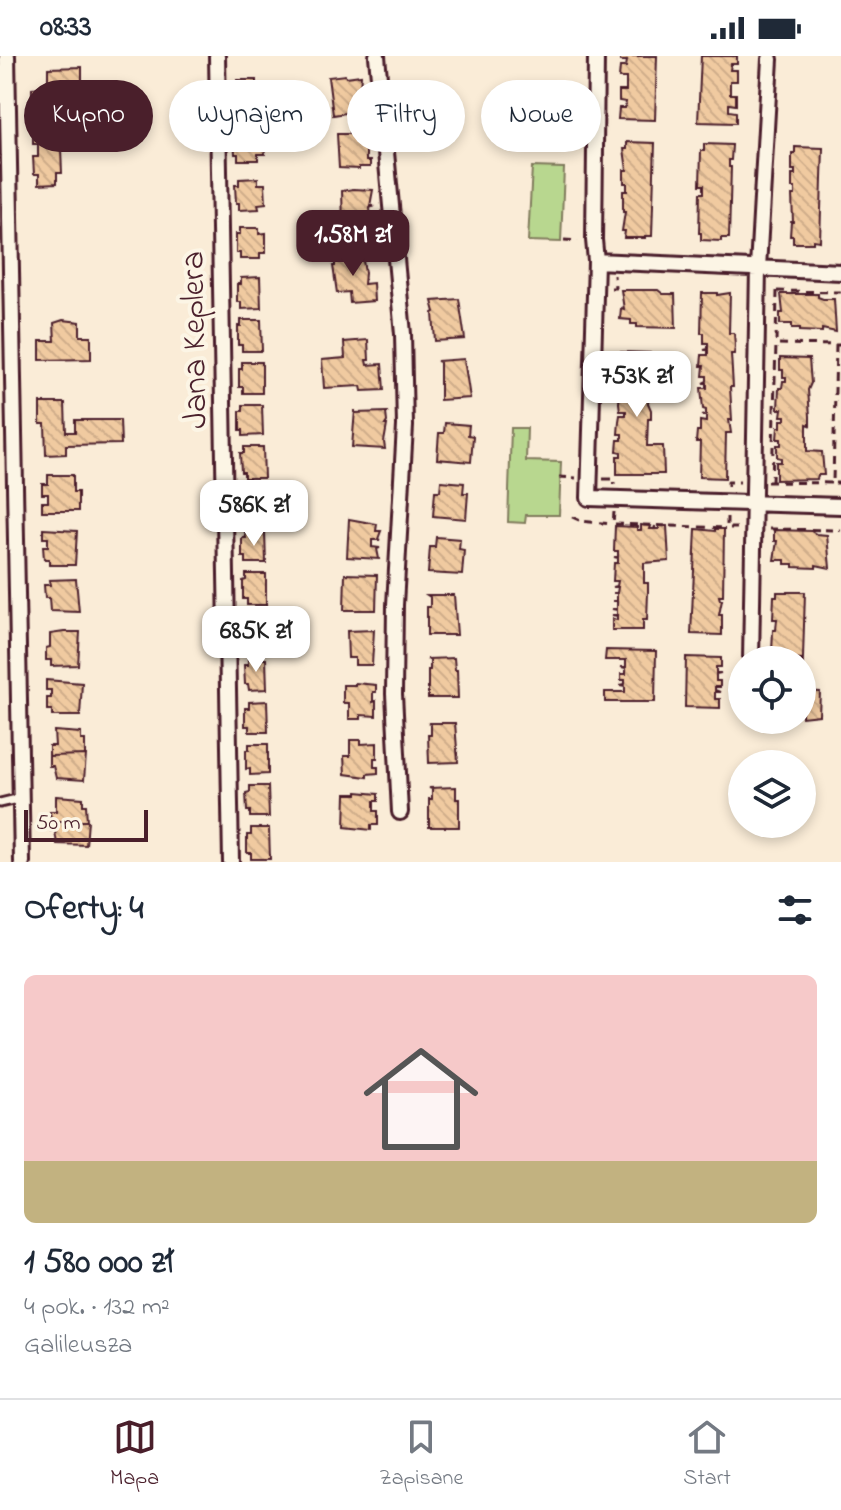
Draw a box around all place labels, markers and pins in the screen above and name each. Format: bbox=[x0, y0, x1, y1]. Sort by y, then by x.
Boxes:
pin: 1.58M zł bbox=[270, 210, 436, 278]
pin: 753K zł bbox=[563, 351, 711, 419]
pin: 586K zł bbox=[180, 480, 328, 548]
pin: 685K zł bbox=[182, 606, 330, 674]

